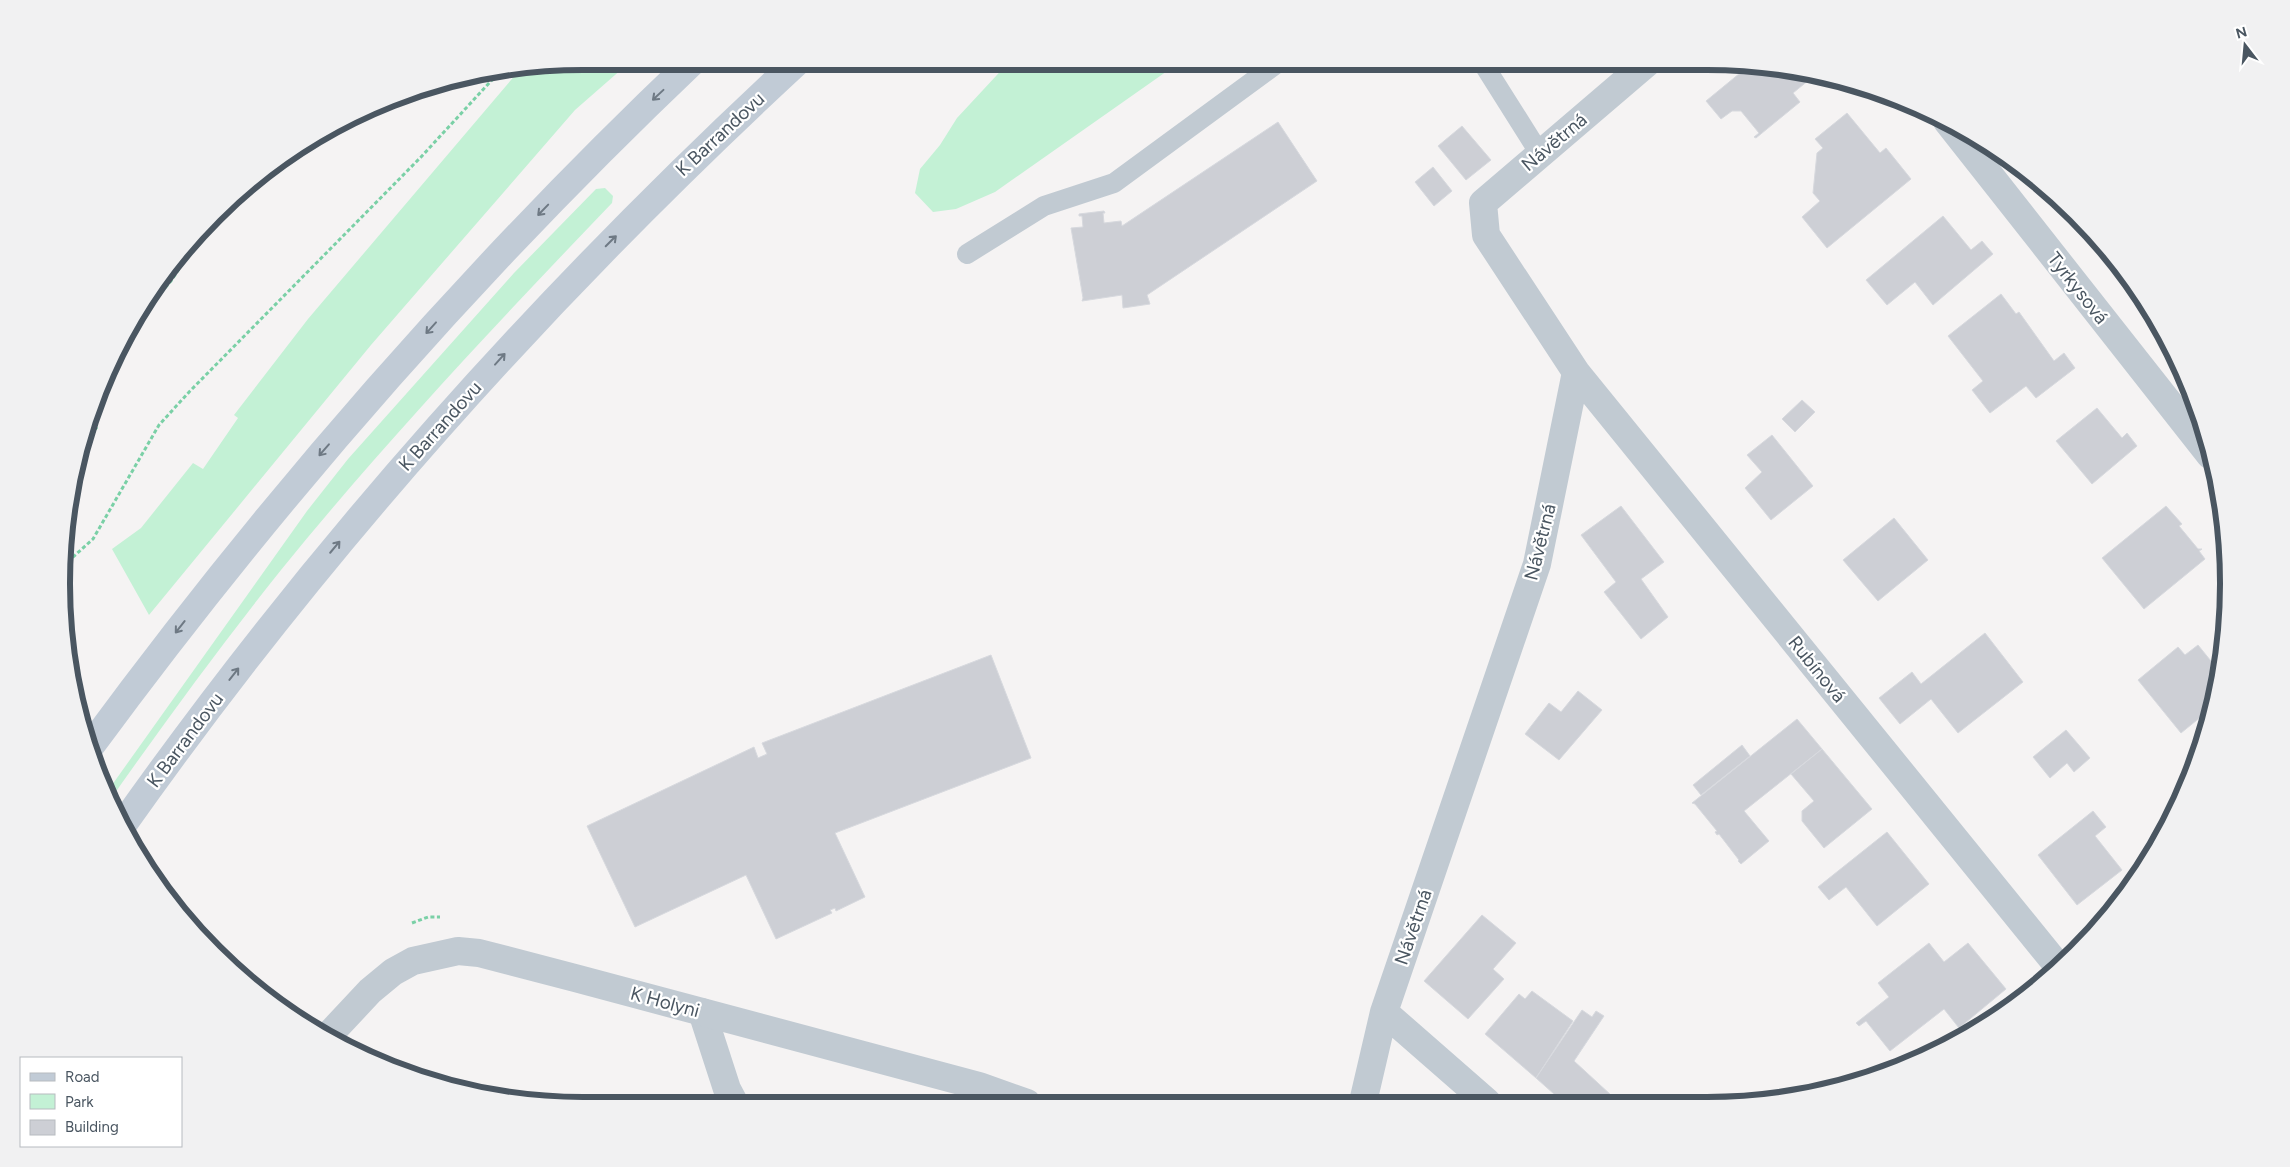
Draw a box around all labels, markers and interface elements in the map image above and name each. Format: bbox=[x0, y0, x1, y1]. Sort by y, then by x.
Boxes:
north arrow bbox=[2220, 20, 2270, 70]
text: N bbox=[2234, 23, 2249, 43]
street label: K Barrandovu bbox=[671, 87, 769, 181]
one-way arrow bbox=[651, 89, 664, 101]
street label: Návětrná bbox=[1517, 108, 1591, 176]
one-way arrow bbox=[537, 204, 549, 216]
one-way arrow bbox=[605, 235, 618, 247]
street label: Tyrkysová bbox=[2043, 247, 2113, 329]
one-way arrow bbox=[426, 322, 437, 335]
one-way arrow bbox=[494, 353, 506, 366]
street label: K Barrandovu bbox=[394, 376, 486, 476]
one-way arrow bbox=[319, 444, 330, 457]
street label: Návětrná bbox=[1519, 501, 1561, 583]
one-way arrow bbox=[330, 541, 341, 554]
one-way arrow bbox=[174, 620, 185, 633]
street label: Rubínová bbox=[1783, 631, 1851, 707]
one-way arrow bbox=[229, 667, 239, 681]
street label: K Barrandovu bbox=[142, 688, 228, 792]
street label: Návětrná bbox=[1389, 886, 1437, 968]
street label: K Holyni bbox=[628, 982, 702, 1022]
legend bbox=[20, 1057, 182, 1147]
text: Road bbox=[65, 1068, 100, 1086]
text: Park bbox=[65, 1093, 94, 1111]
text: Building bbox=[65, 1118, 119, 1136]

